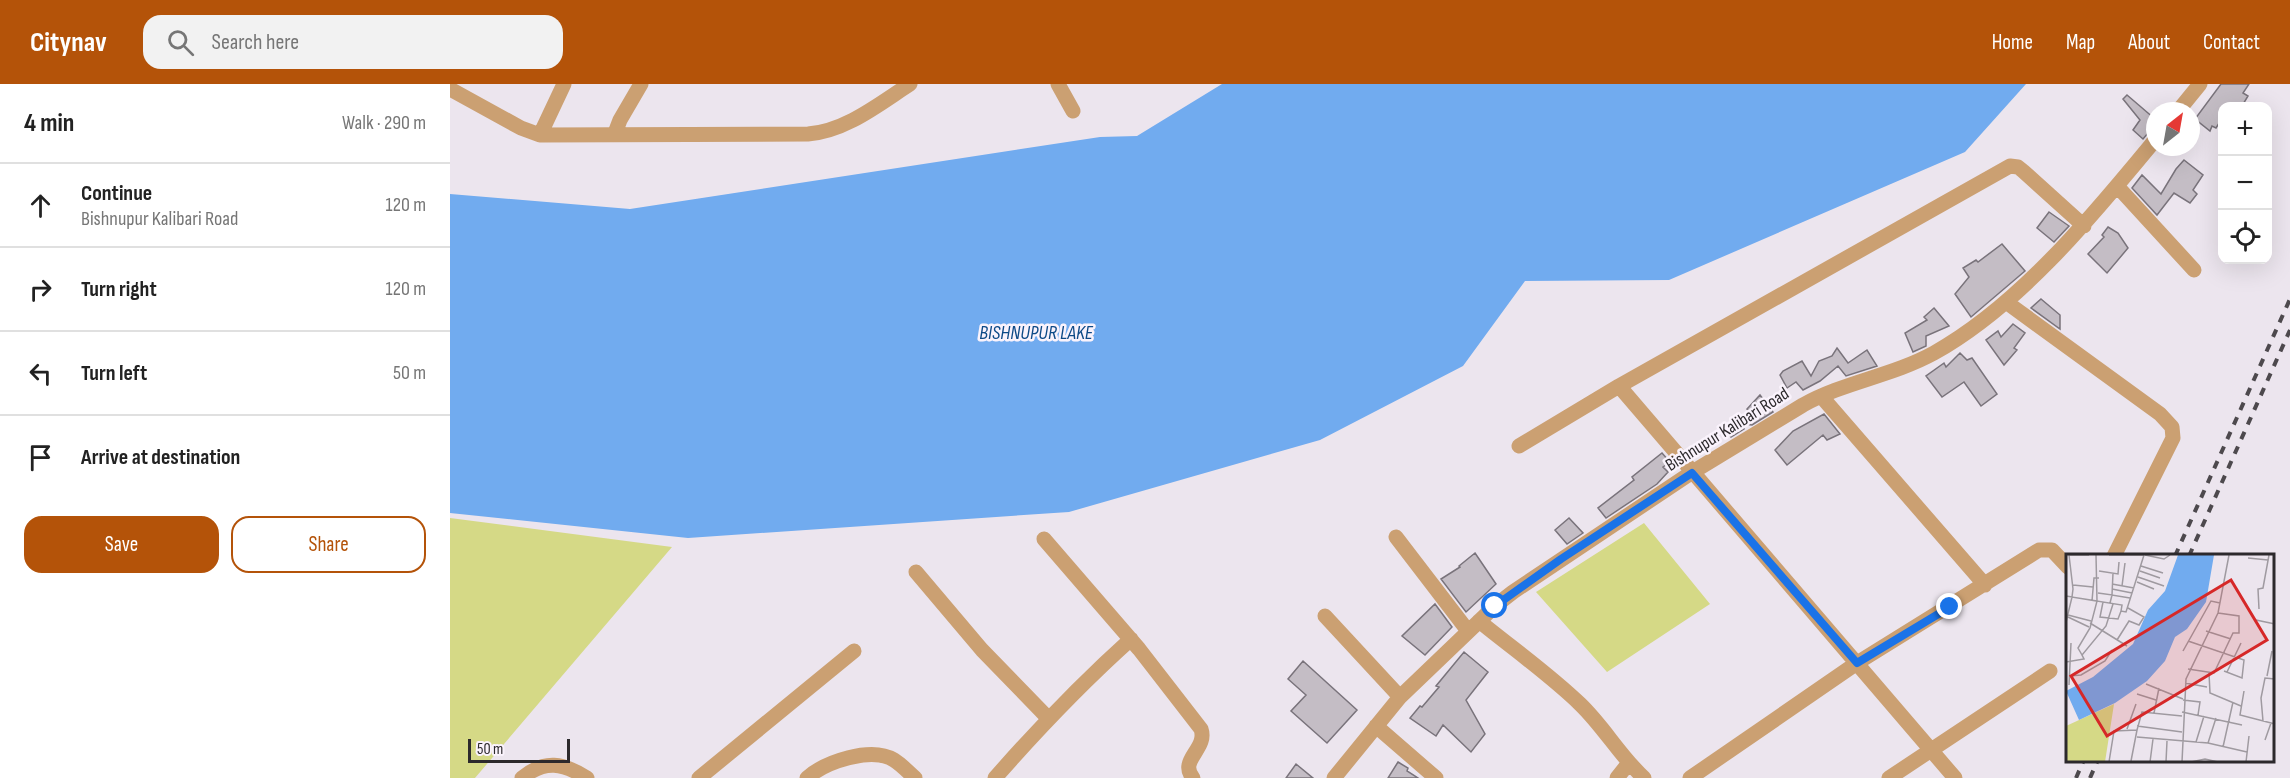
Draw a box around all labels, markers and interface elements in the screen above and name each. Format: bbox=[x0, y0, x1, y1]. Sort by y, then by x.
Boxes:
search box bbox=[143, 15, 563, 69]
text: Citynav bbox=[30, 26, 107, 59]
icon: search bbox=[164, 26, 197, 59]
text: Search here bbox=[212, 29, 299, 56]
text: Home bbox=[1992, 30, 2033, 55]
text: Map bbox=[2066, 30, 2095, 55]
text: About bbox=[2128, 30, 2170, 55]
text: Contact bbox=[2203, 30, 2260, 55]
north arrow bbox=[2146, 102, 2200, 156]
map controls bbox=[2218, 102, 2272, 264]
button: + bbox=[2218, 102, 2272, 156]
text: 4 min bbox=[24, 108, 74, 139]
text: Walk · 290 m bbox=[342, 111, 426, 135]
button: − bbox=[2218, 156, 2272, 210]
text: Continue bbox=[81, 180, 152, 207]
icon: ahead bbox=[24, 189, 57, 222]
text: 120 m bbox=[386, 193, 426, 217]
text: Bishnupur Kalibari Road bbox=[81, 207, 238, 231]
button: locate bbox=[2218, 210, 2272, 264]
icon: right bbox=[24, 273, 57, 306]
text: Turn right bbox=[81, 276, 157, 303]
text: 120 m bbox=[386, 277, 426, 301]
water label: BISHNUPUR LAKE bbox=[979, 321, 1094, 345]
icon: left bbox=[24, 357, 57, 390]
text: Turn left bbox=[81, 360, 147, 387]
text: 50 m bbox=[393, 361, 426, 385]
street label: Bishnupur Kalibari Road bbox=[1662, 383, 1793, 476]
icon: arrive bbox=[24, 441, 57, 474]
text: Arrive at destination bbox=[81, 444, 240, 471]
button: Save bbox=[24, 516, 219, 573]
button: Share bbox=[231, 516, 426, 573]
inset map bbox=[2066, 554, 2275, 763]
route start bbox=[1481, 592, 1507, 618]
route end bbox=[1936, 593, 1962, 619]
scale bar bbox=[468, 736, 570, 764]
text: 50 m bbox=[477, 740, 503, 759]

